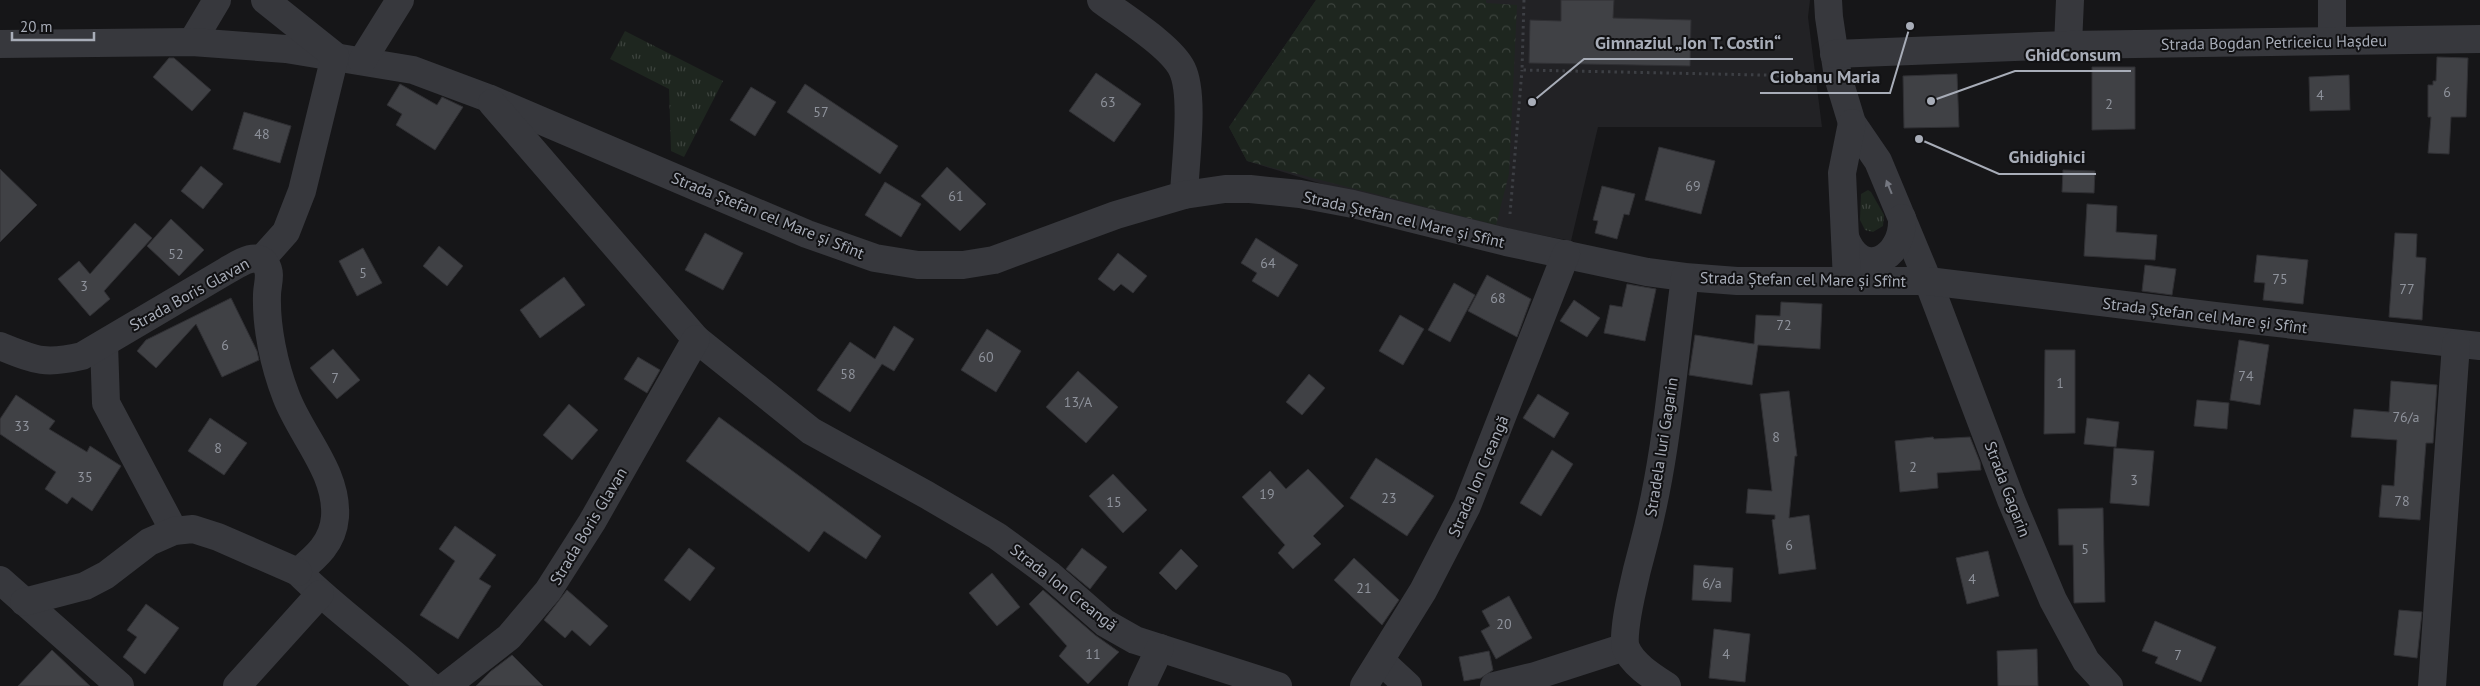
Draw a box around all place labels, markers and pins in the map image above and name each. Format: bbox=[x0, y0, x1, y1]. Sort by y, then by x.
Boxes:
callout: Gimnaziul „Ion T. Costin“ bbox=[1584, 26, 1793, 59]
callout: GhidConsum bbox=[2015, 38, 2131, 71]
callout: Ciobanu Maria bbox=[1760, 60, 1890, 93]
callout: Ghidighici bbox=[1999, 141, 2096, 174]

